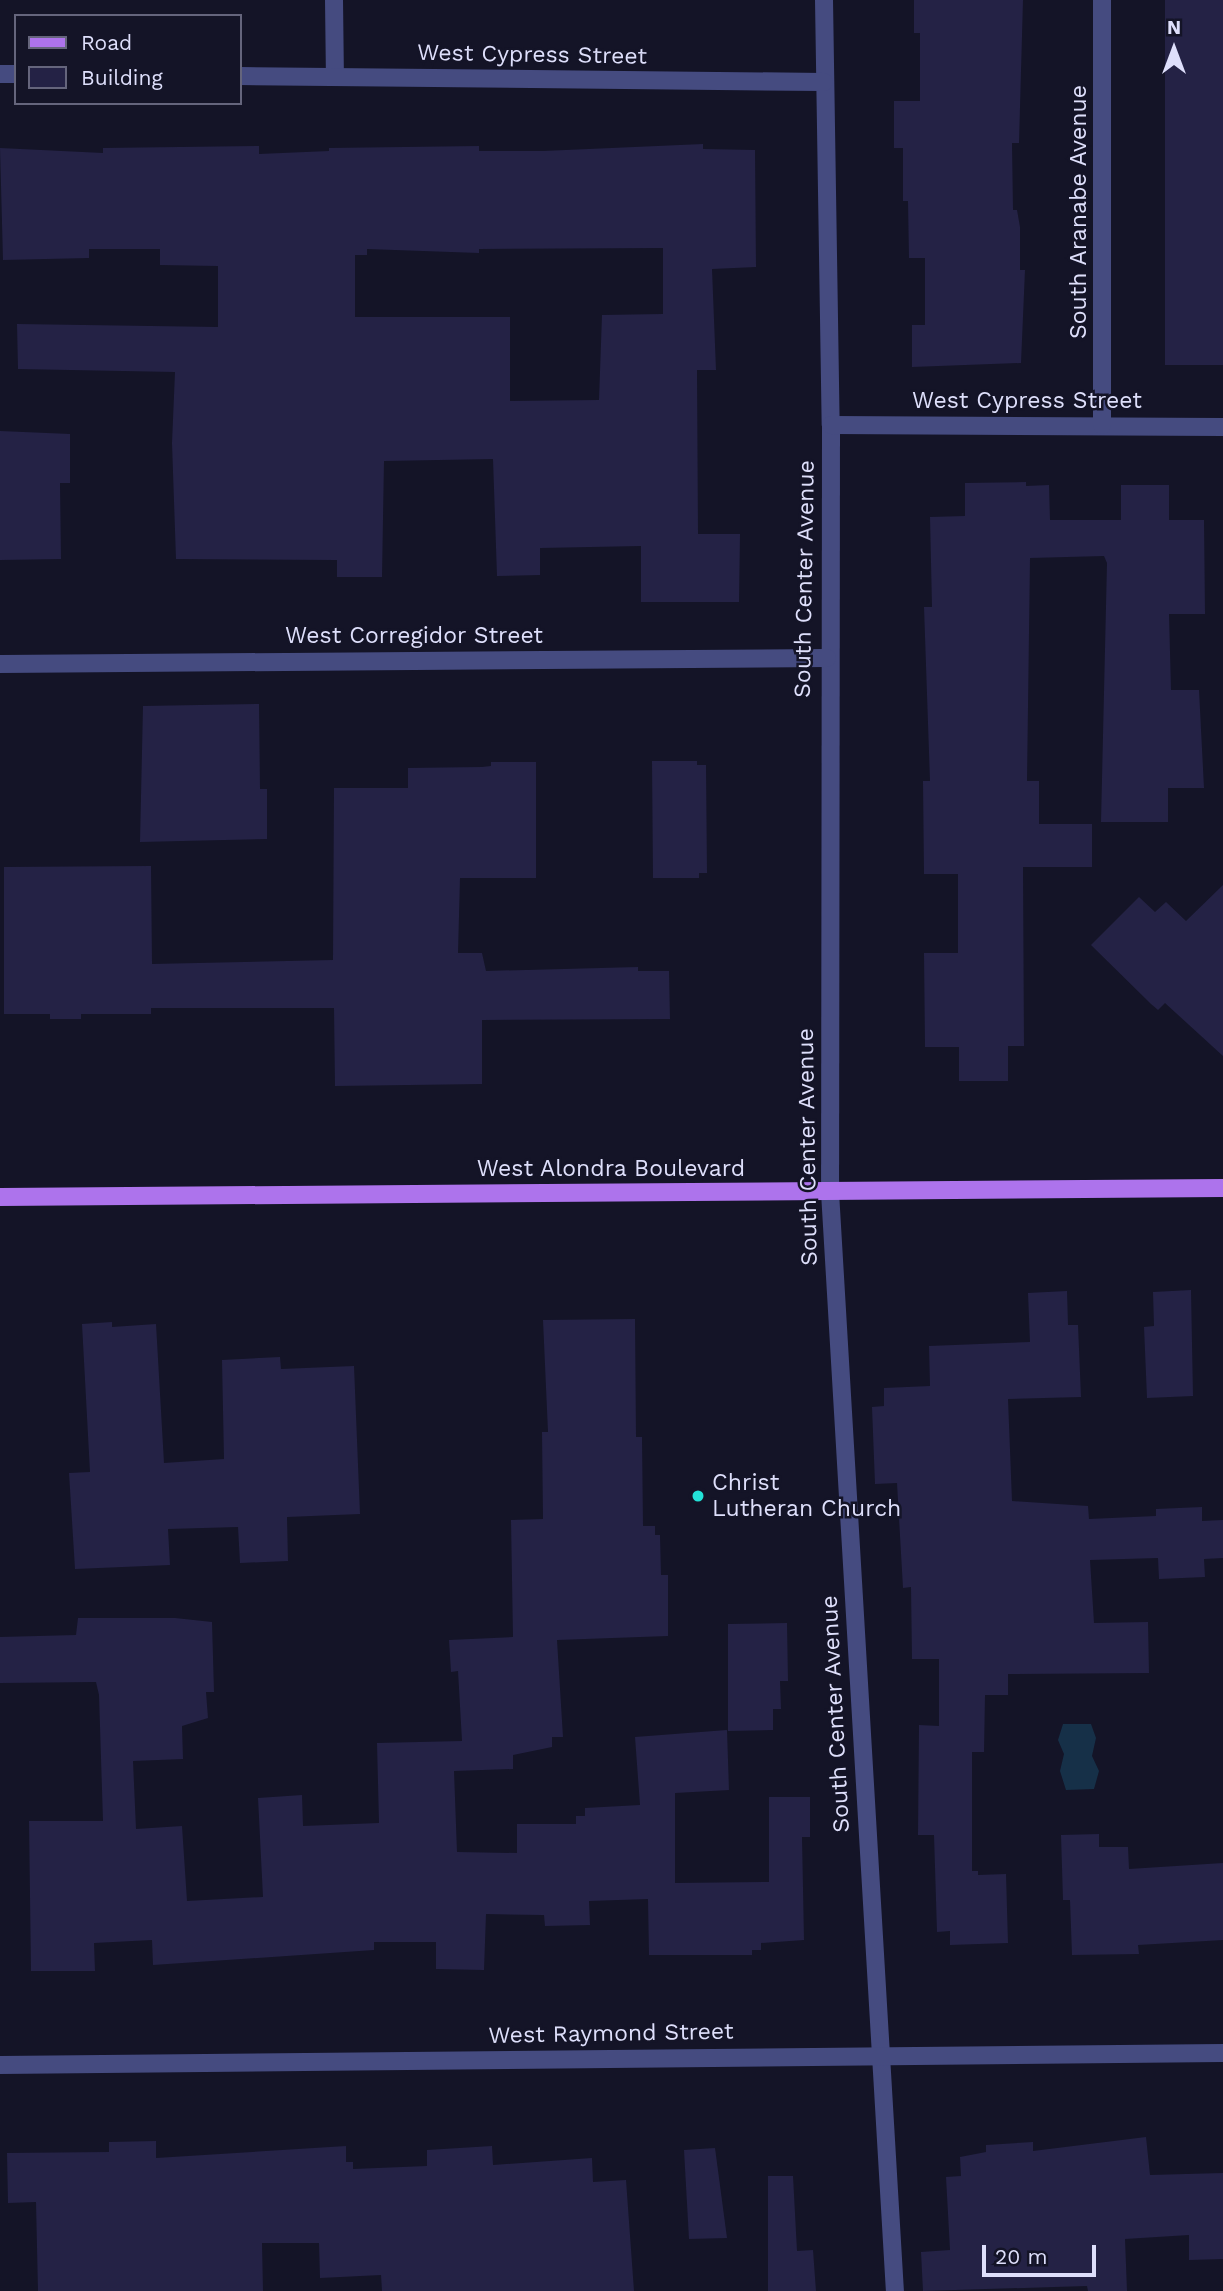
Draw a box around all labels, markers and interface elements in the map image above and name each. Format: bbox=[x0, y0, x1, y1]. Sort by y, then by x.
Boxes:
legend bbox=[14, 14, 242, 105]
north arrow bbox=[1139, 14, 1209, 84]
text: N bbox=[1167, 16, 1181, 39]
text: Road bbox=[81, 30, 132, 55]
street label: West Cypress Street bbox=[417, 39, 647, 71]
text: Building bbox=[81, 65, 163, 90]
street label: South Aranabe Avenue bbox=[1065, 84, 1093, 340]
street label: West Cypress Street bbox=[912, 387, 1142, 415]
street label: South Center Avenue bbox=[789, 459, 821, 699]
street label: West Corregidor Street bbox=[285, 622, 543, 650]
street label: South Center Avenue bbox=[792, 1027, 824, 1267]
street label: West Alondra Boulevard bbox=[476, 1155, 746, 1183]
place label: Christ Lutheran Church bbox=[712, 1469, 901, 1523]
marker: Christ Lutheran Church bbox=[690, 1488, 706, 1504]
street label: South Center Avenue bbox=[816, 1594, 856, 1834]
street label: West Raymond Street bbox=[488, 2018, 734, 2050]
scale bar bbox=[985, 2232, 1099, 2276]
text: 20 m bbox=[995, 2244, 1047, 2269]

